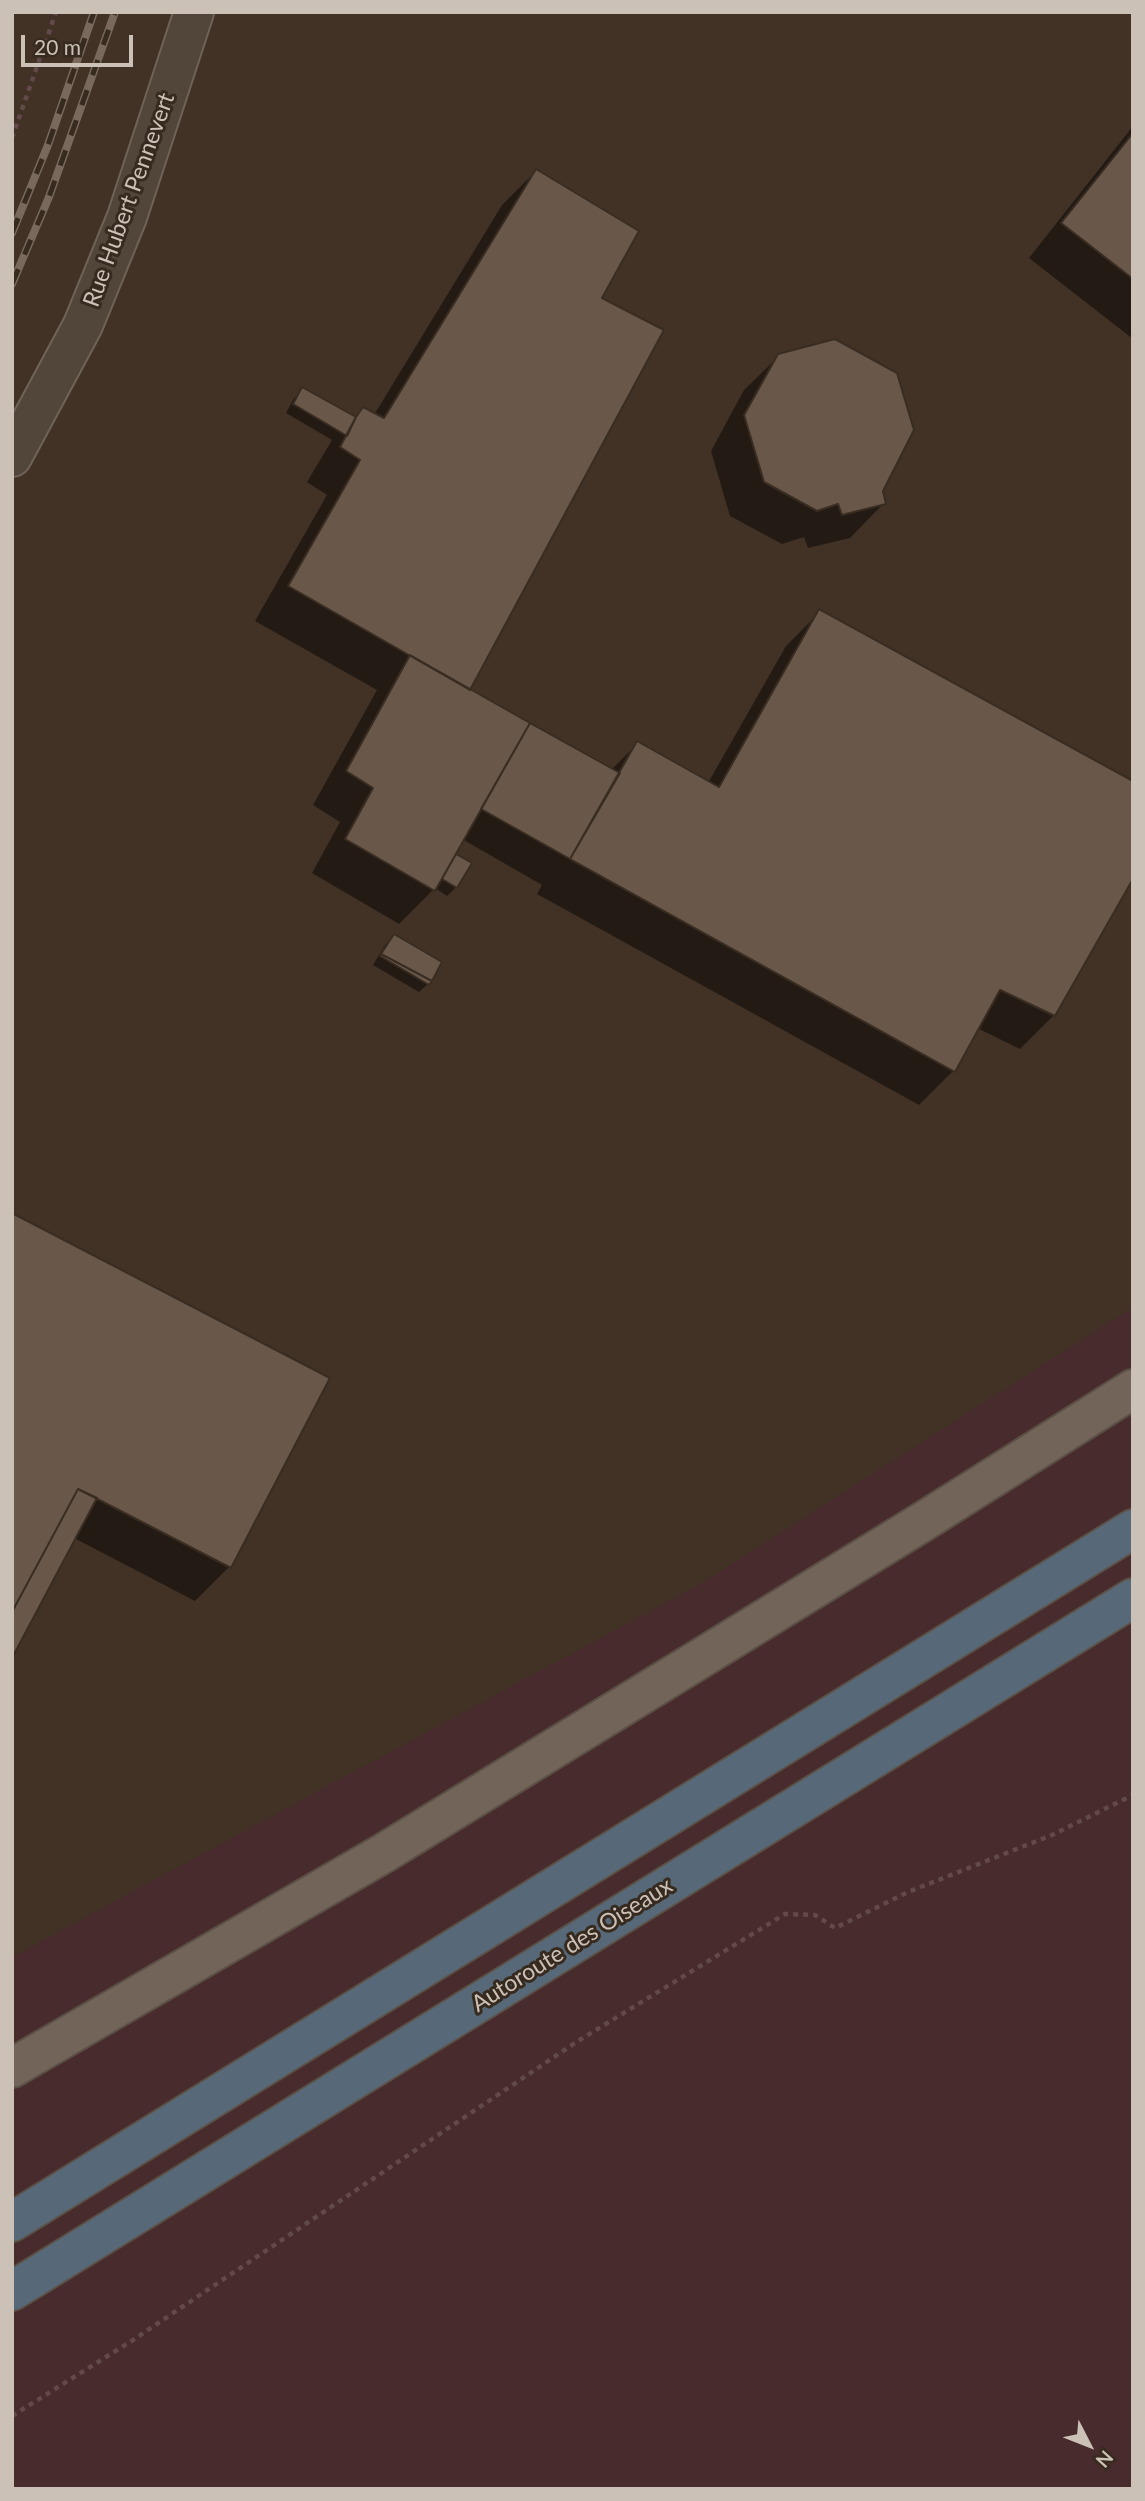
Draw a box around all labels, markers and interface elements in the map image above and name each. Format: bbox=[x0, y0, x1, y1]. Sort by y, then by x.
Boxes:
scale bar bbox=[24, 21, 136, 65]
text: 20 m bbox=[34, 34, 81, 59]
street label: Rue Hubert Pennevert bbox=[77, 89, 181, 311]
street label: Autoroute des Oiseaux bbox=[466, 1872, 678, 2018]
north arrow bbox=[1054, 2410, 1124, 2480]
text: N bbox=[1092, 2446, 1118, 2473]

